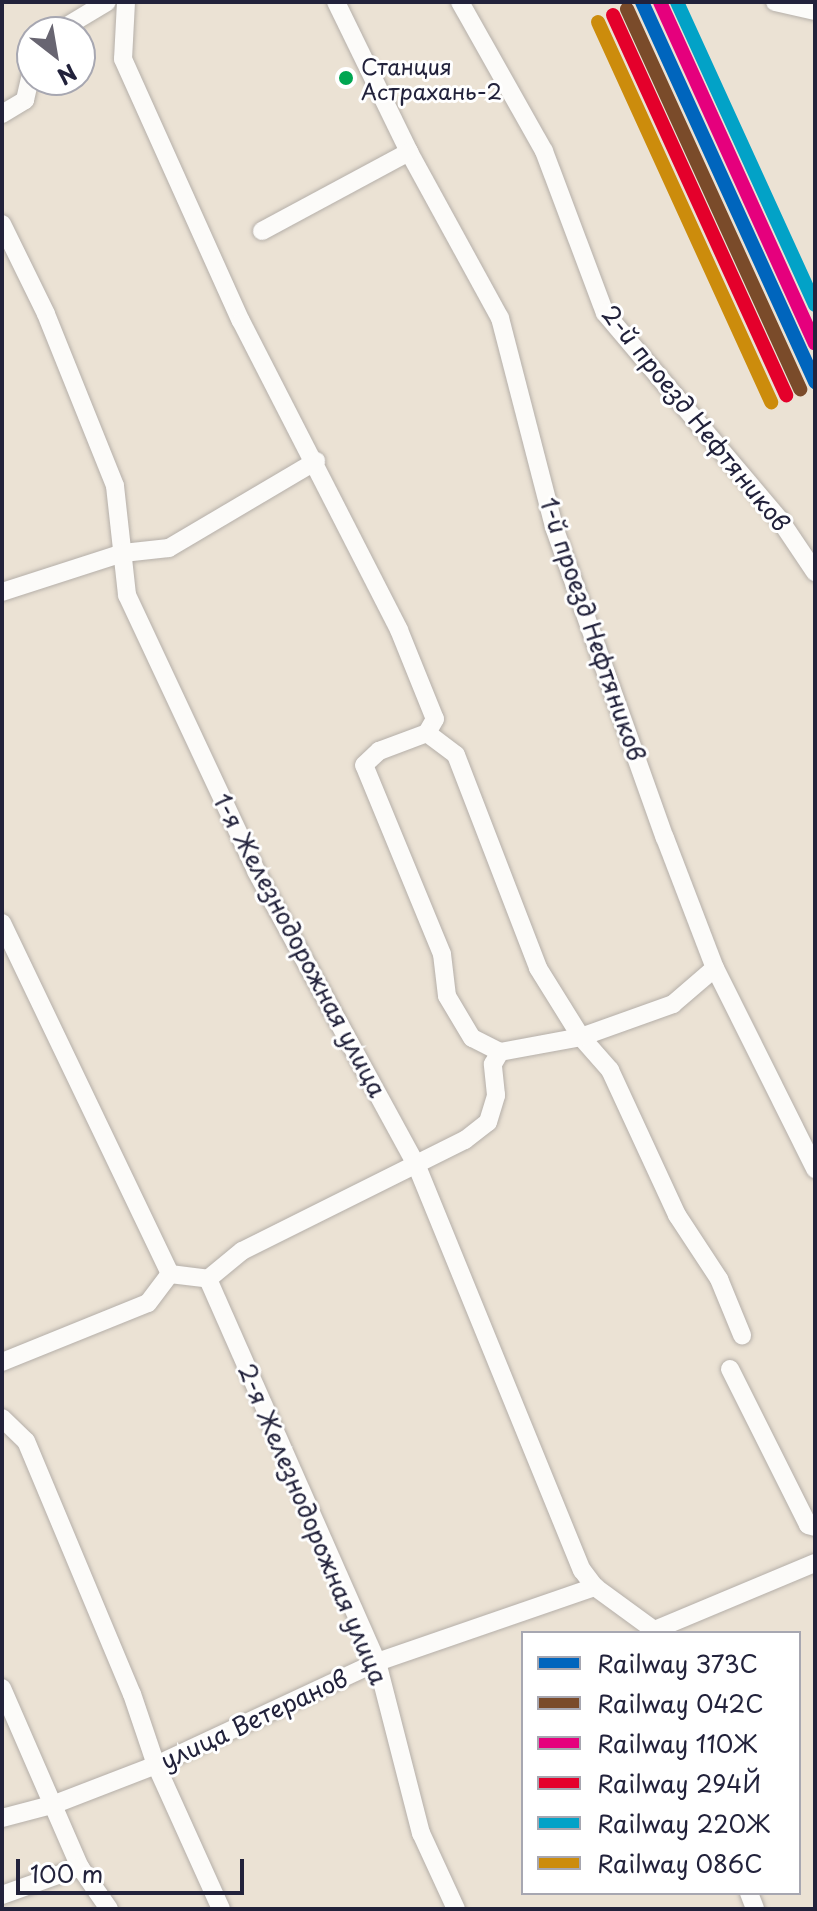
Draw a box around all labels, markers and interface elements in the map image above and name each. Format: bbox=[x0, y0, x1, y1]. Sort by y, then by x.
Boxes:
north arrow bbox=[16, 16, 96, 96]
place label: Станция Астрахань-2 bbox=[361, 52, 502, 104]
text: N bbox=[52, 57, 84, 94]
marker: Станция Астрахань-2 bbox=[338, 70, 354, 86]
street label: 2-й проезд Нефтяников bbox=[596, 299, 796, 537]
street label: 1-й проезд Нефтяников bbox=[534, 493, 652, 765]
street label: 1-я Железнодорожная улица bbox=[207, 788, 393, 1102]
street label: 2-я Железнодорожная улица bbox=[232, 1359, 394, 1689]
legend bbox=[521, 1631, 801, 1895]
text: Railway 373C bbox=[597, 1645, 758, 1681]
street label: улица Ветеранов bbox=[155, 1663, 353, 1775]
text: Railway 042С bbox=[597, 1685, 764, 1721]
text: Railway 110Ж bbox=[597, 1725, 757, 1761]
text: Railway 294Й bbox=[597, 1765, 761, 1801]
text: Railway 220Ж bbox=[597, 1805, 770, 1841]
scale bar bbox=[20, 1843, 248, 1893]
text: Railway 086С bbox=[597, 1845, 763, 1881]
text: 100 m bbox=[30, 1855, 103, 1891]

